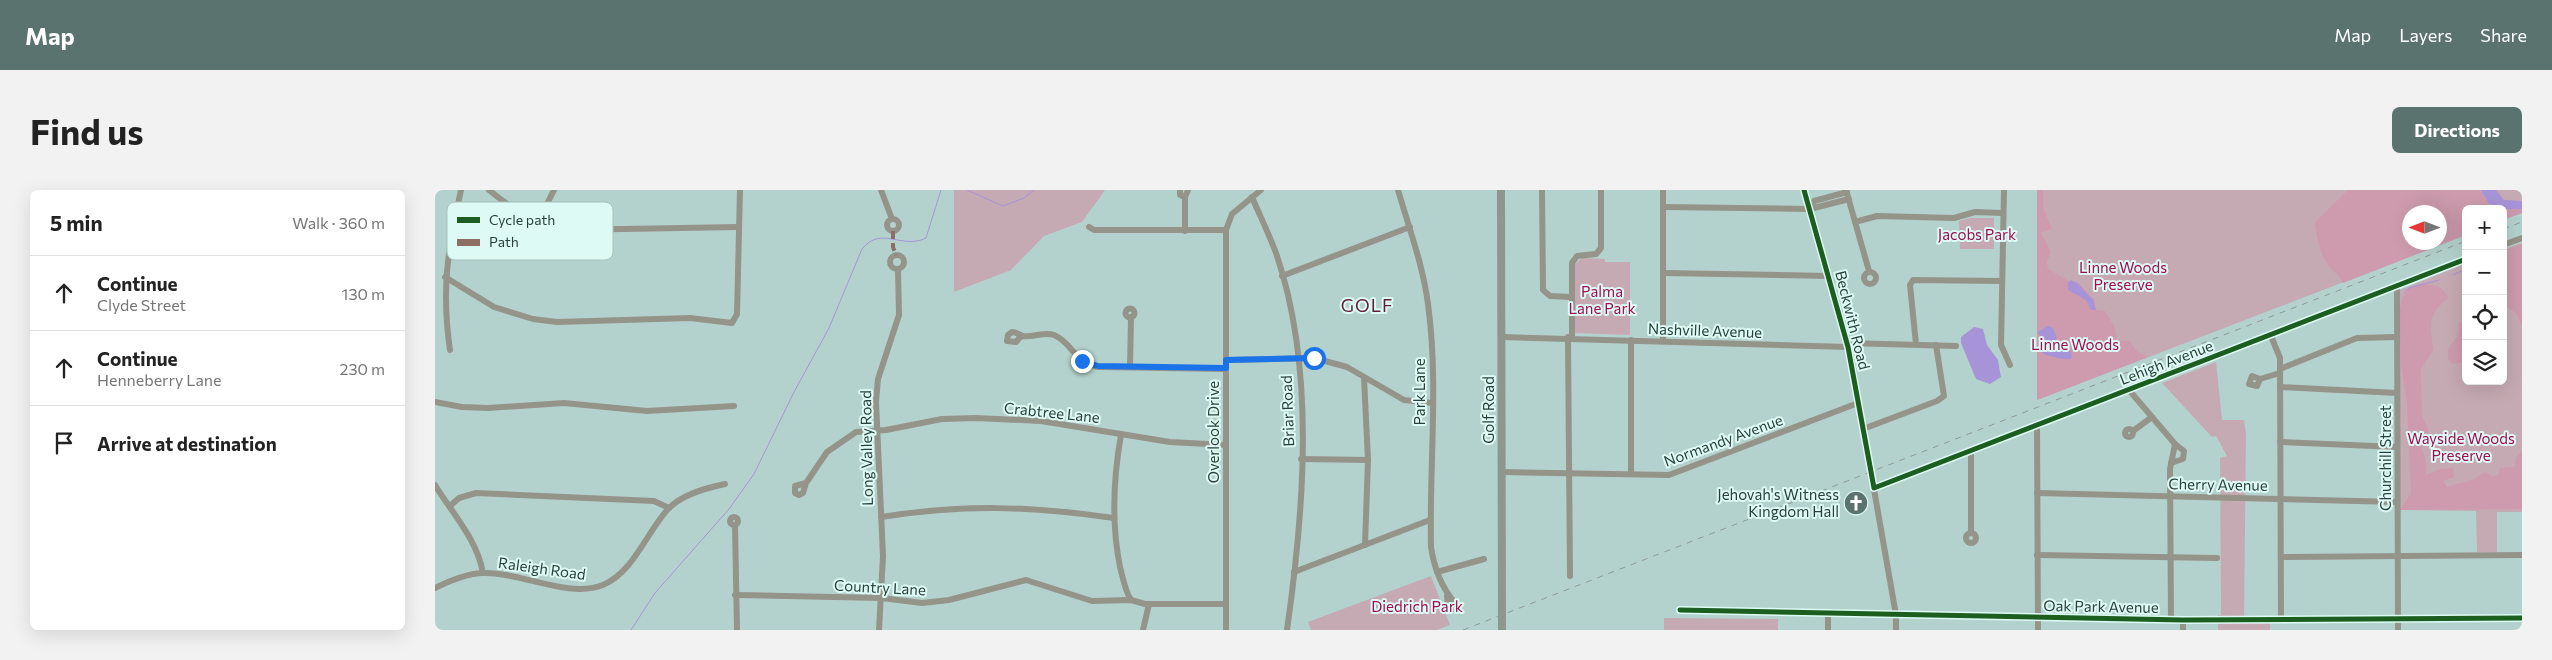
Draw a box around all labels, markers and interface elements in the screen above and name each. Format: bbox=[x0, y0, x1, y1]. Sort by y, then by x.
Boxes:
text: Map bbox=[25, 21, 75, 50]
text: Map bbox=[2334, 24, 2371, 46]
text: Layers bbox=[2399, 24, 2452, 46]
text: Share bbox=[2480, 24, 2527, 46]
button: Directions bbox=[2392, 107, 2522, 153]
text: Find us bbox=[30, 109, 144, 152]
legend bbox=[447, 202, 613, 260]
north arrow bbox=[2402, 205, 2447, 250]
map controls bbox=[2462, 205, 2507, 385]
button: + bbox=[2462, 205, 2507, 250]
text: 5 min bbox=[50, 210, 103, 235]
text: Cycle path bbox=[489, 211, 555, 228]
text: Walk · 360 m bbox=[292, 213, 385, 232]
park label: Jacobs Park bbox=[1938, 225, 2016, 243]
text: Path bbox=[489, 233, 519, 250]
button: − bbox=[2462, 250, 2507, 295]
park label: Linne Woods Preserve bbox=[2079, 258, 2167, 293]
street label: Beckwith Road bbox=[1832, 269, 1874, 371]
text: Continue bbox=[97, 272, 177, 295]
icon: ahead bbox=[50, 279, 78, 307]
park label: Palma Lane Park bbox=[1568, 282, 1636, 317]
text: 130 m bbox=[342, 284, 385, 303]
district label: GOLF bbox=[1341, 294, 1393, 316]
text: Clyde Street bbox=[97, 295, 186, 314]
button: locate bbox=[2462, 295, 2507, 340]
street label: Nashville Avenue bbox=[1648, 319, 1763, 341]
park label: Linne Woods bbox=[2031, 335, 2119, 353]
street label: Lehigh Avenue bbox=[2117, 336, 2215, 388]
button: layers bbox=[2462, 340, 2507, 385]
text: Continue bbox=[97, 347, 177, 370]
route start bbox=[1303, 347, 1326, 370]
route end bbox=[1071, 350, 1094, 373]
icon: ahead bbox=[50, 354, 78, 382]
street label: Park Lane bbox=[1410, 358, 1428, 426]
text: 230 m bbox=[340, 359, 385, 378]
text: Henneberry Lane bbox=[97, 370, 221, 389]
street label: Briar Road bbox=[1277, 375, 1297, 447]
street label: Golf Road bbox=[1479, 376, 1497, 444]
street label: Overlook Drive bbox=[1204, 381, 1222, 483]
street label: Long Valley Road bbox=[856, 390, 876, 506]
street label: Crabtree Lane bbox=[1003, 398, 1101, 426]
street label: Churchill Street bbox=[2376, 405, 2394, 511]
street label: Normandy Avenue bbox=[1661, 410, 1785, 470]
icon: arrive bbox=[50, 429, 78, 457]
park label: Wayside Woods Preserve bbox=[2407, 429, 2515, 464]
text: Arrive at destination bbox=[97, 432, 277, 455]
street label: Cherry Avenue bbox=[2168, 474, 2268, 494]
place label: Jehovah's Witness Kingdom Hall bbox=[1717, 485, 1839, 520]
church icon: Jehovah's Witness Kingdom Hall bbox=[1843, 490, 1869, 516]
street label: Raleigh Road bbox=[497, 553, 587, 583]
street label: Country Lane bbox=[834, 576, 926, 598]
street label: Oak Park Avenue bbox=[2043, 596, 2159, 616]
park label: Diedrich Park bbox=[1371, 597, 1463, 615]

